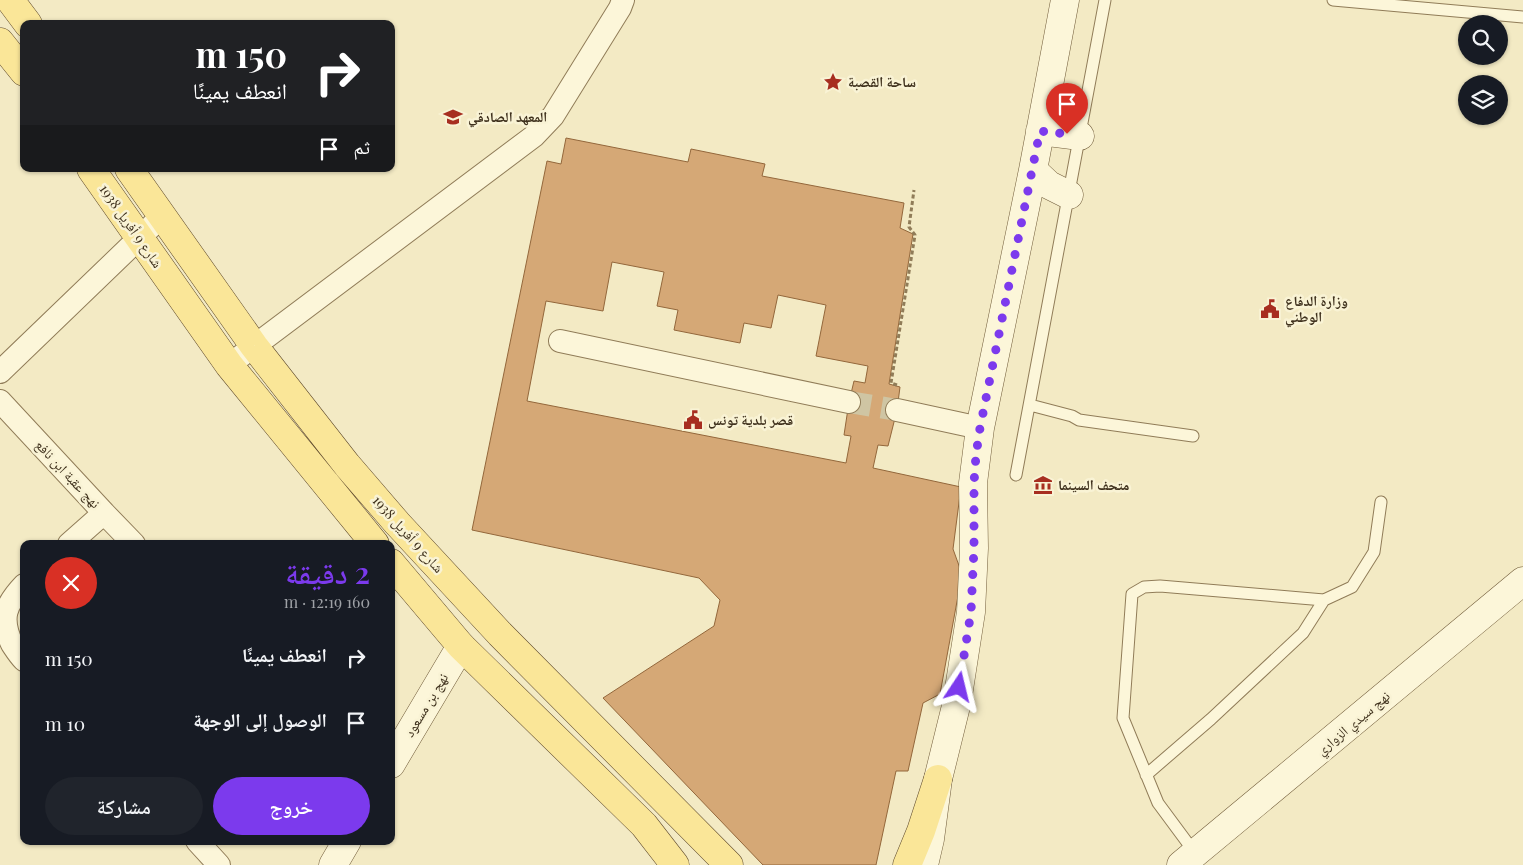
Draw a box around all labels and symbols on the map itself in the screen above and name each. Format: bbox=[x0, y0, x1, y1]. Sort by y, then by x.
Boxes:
place icon: ساحة القصبة bbox=[822, 71, 844, 93]
place label: ساحة القصبة bbox=[848, 72, 916, 91]
pin bbox=[1046, 83, 1088, 134]
school or university icon: المعهد الصادقي bbox=[442, 106, 464, 128]
place label: المعهد الصادقي bbox=[468, 107, 547, 128]
street label: شارع 9 أفريل 1938 bbox=[95, 180, 167, 272]
place label: وزارة الدفاع الوطني bbox=[1285, 291, 1348, 328]
public building icon: وزارة الدفاع الوطني bbox=[1259, 298, 1281, 320]
public building icon: قصر بلدية تونس bbox=[682, 409, 704, 431]
place label: قصر بلدية تونس bbox=[708, 410, 793, 429]
street label: نهج عقبة ابن نافع bbox=[31, 435, 105, 513]
museum icon: متحف السينما bbox=[1032, 474, 1054, 496]
place label: متحف السينما bbox=[1058, 475, 1129, 494]
street label: شارع 9 أفريل 1938 bbox=[368, 491, 448, 577]
position arrow bbox=[932, 660, 984, 712]
street label: نهج بن مسعود bbox=[399, 669, 453, 741]
street label: نهج سيدي الزواري bbox=[1312, 686, 1395, 761]

